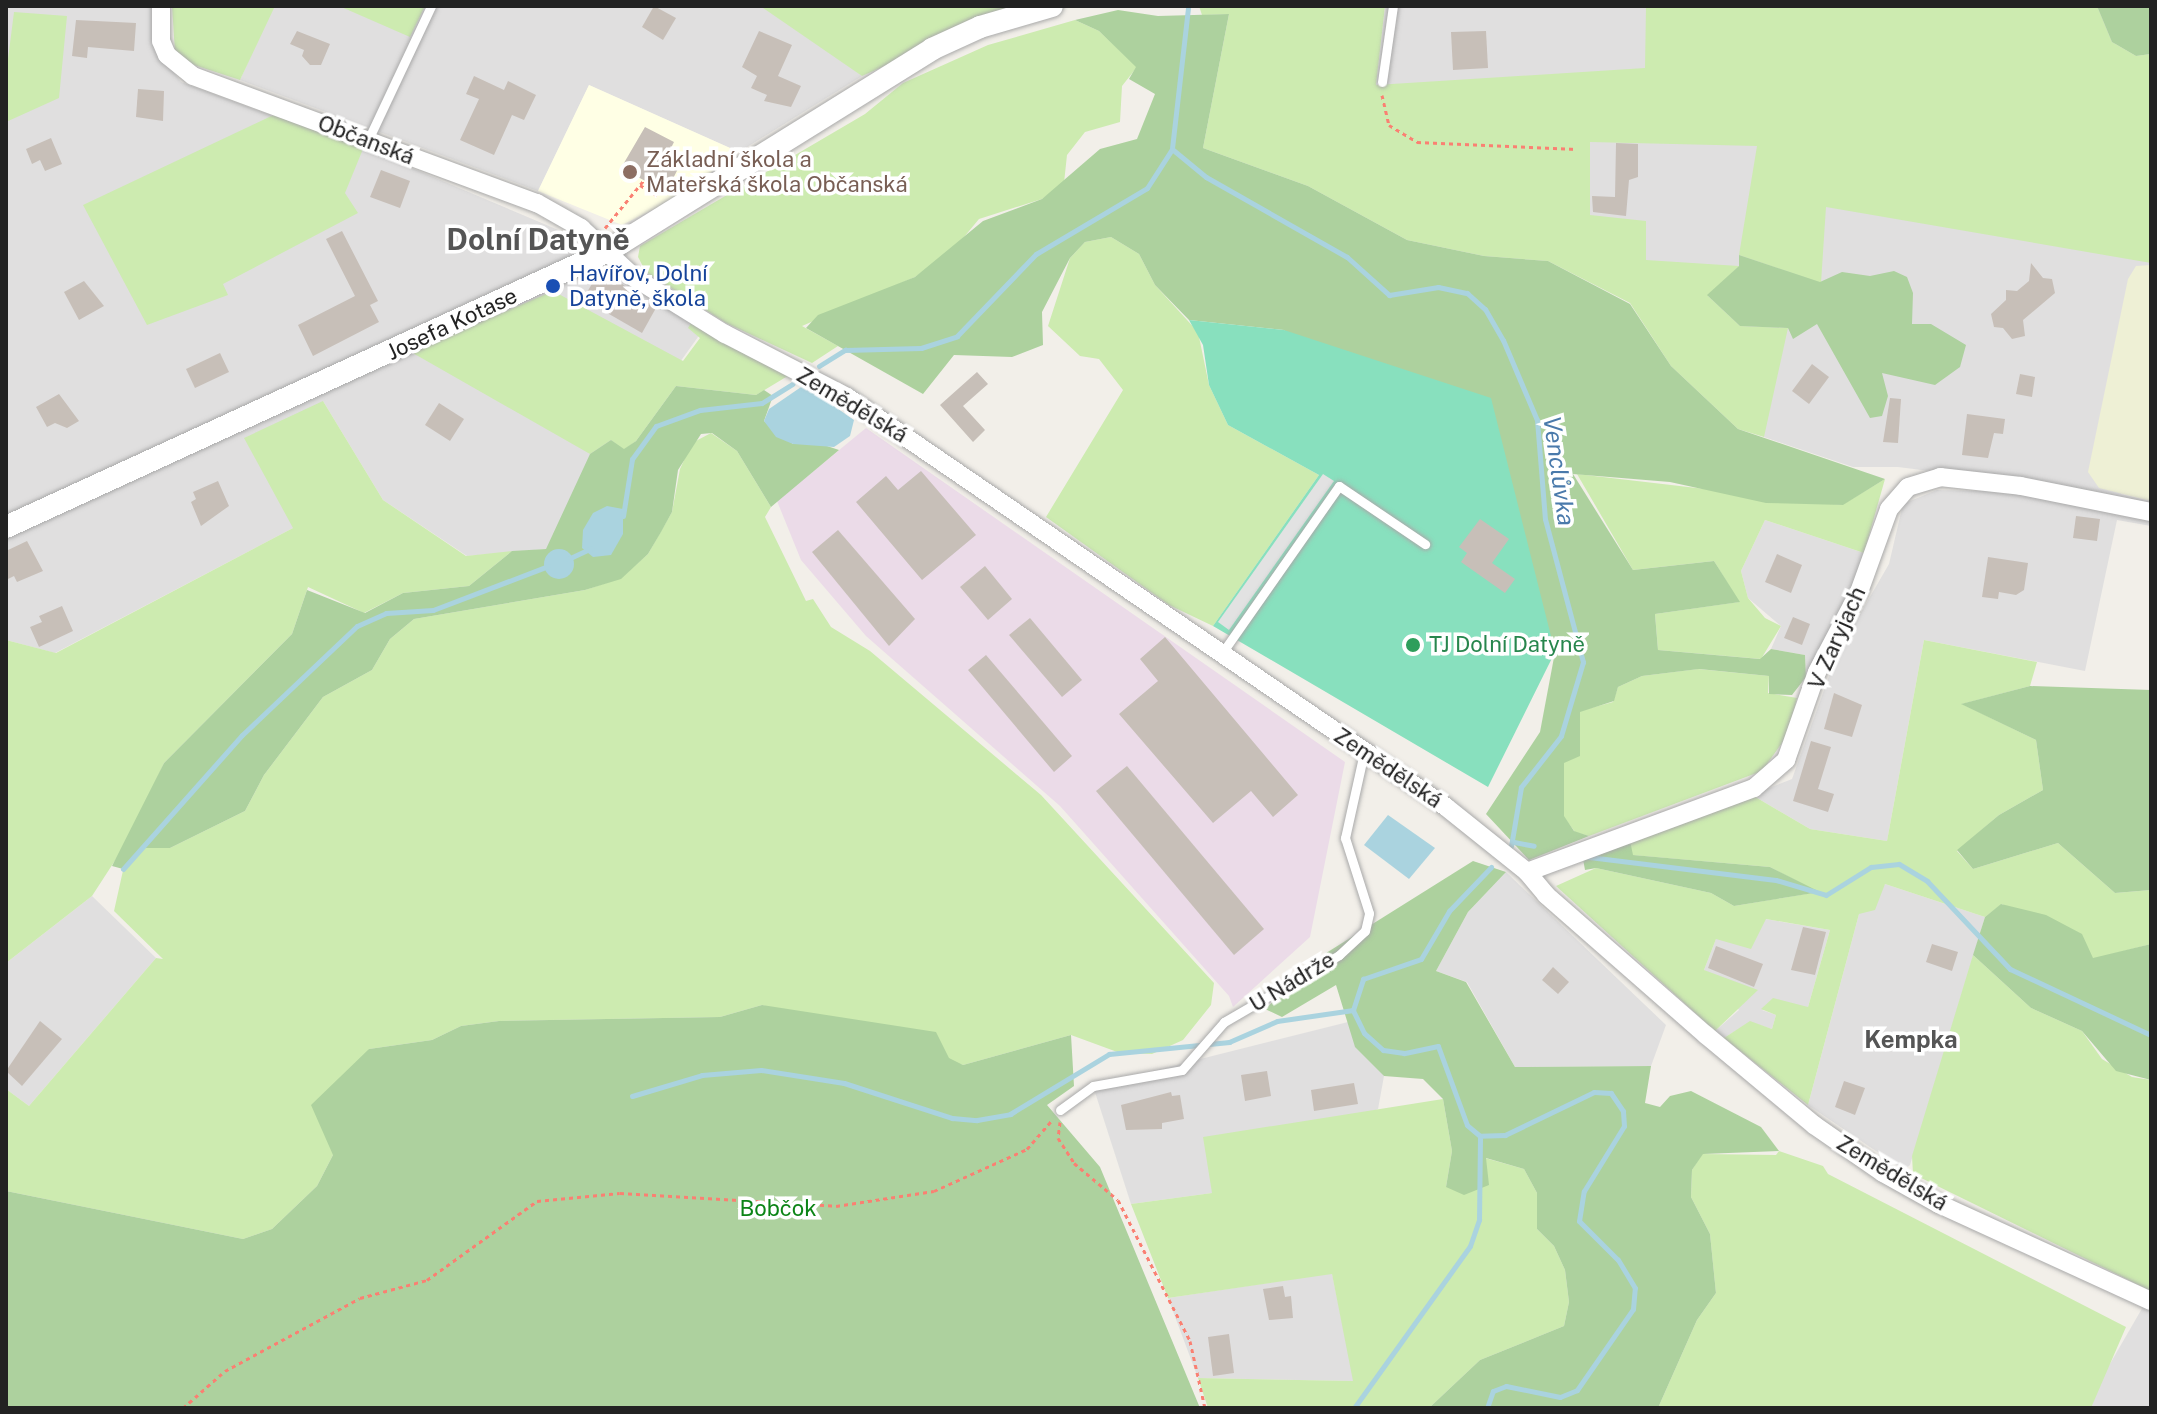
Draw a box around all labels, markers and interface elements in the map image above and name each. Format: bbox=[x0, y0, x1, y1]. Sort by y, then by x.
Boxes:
street label: Občanská bbox=[314, 110, 418, 170]
place label: Základní škola a Mateřská škola Občanská bbox=[646, 146, 908, 198]
marker: Základní škola a Mateřská škola Občanská bbox=[621, 163, 639, 181]
district label: Dolní Datyně bbox=[446, 221, 630, 257]
place label: Havířov, Dolní Datyně, škola bbox=[569, 260, 708, 312]
marker: Havířov, Dolní Datyně, škola bbox=[544, 277, 562, 295]
street label: Josefa Kotase bbox=[383, 282, 521, 366]
street label: Zemědělská bbox=[792, 362, 912, 448]
water label: Venclůvka bbox=[1537, 414, 1581, 528]
street label: V Zaryjach bbox=[1803, 583, 1871, 693]
place label: TJ Dolní Datyně bbox=[1429, 632, 1585, 658]
marker: TJ Dolní Datyně bbox=[1404, 636, 1422, 654]
street label: Zemědělská bbox=[1329, 722, 1447, 814]
street label: U Nádrže bbox=[1245, 946, 1339, 1018]
district label: Kempka bbox=[1864, 1026, 1958, 1054]
street label: Zemědělská bbox=[1832, 1130, 1952, 1216]
park label: Bobčok bbox=[739, 1196, 817, 1222]

